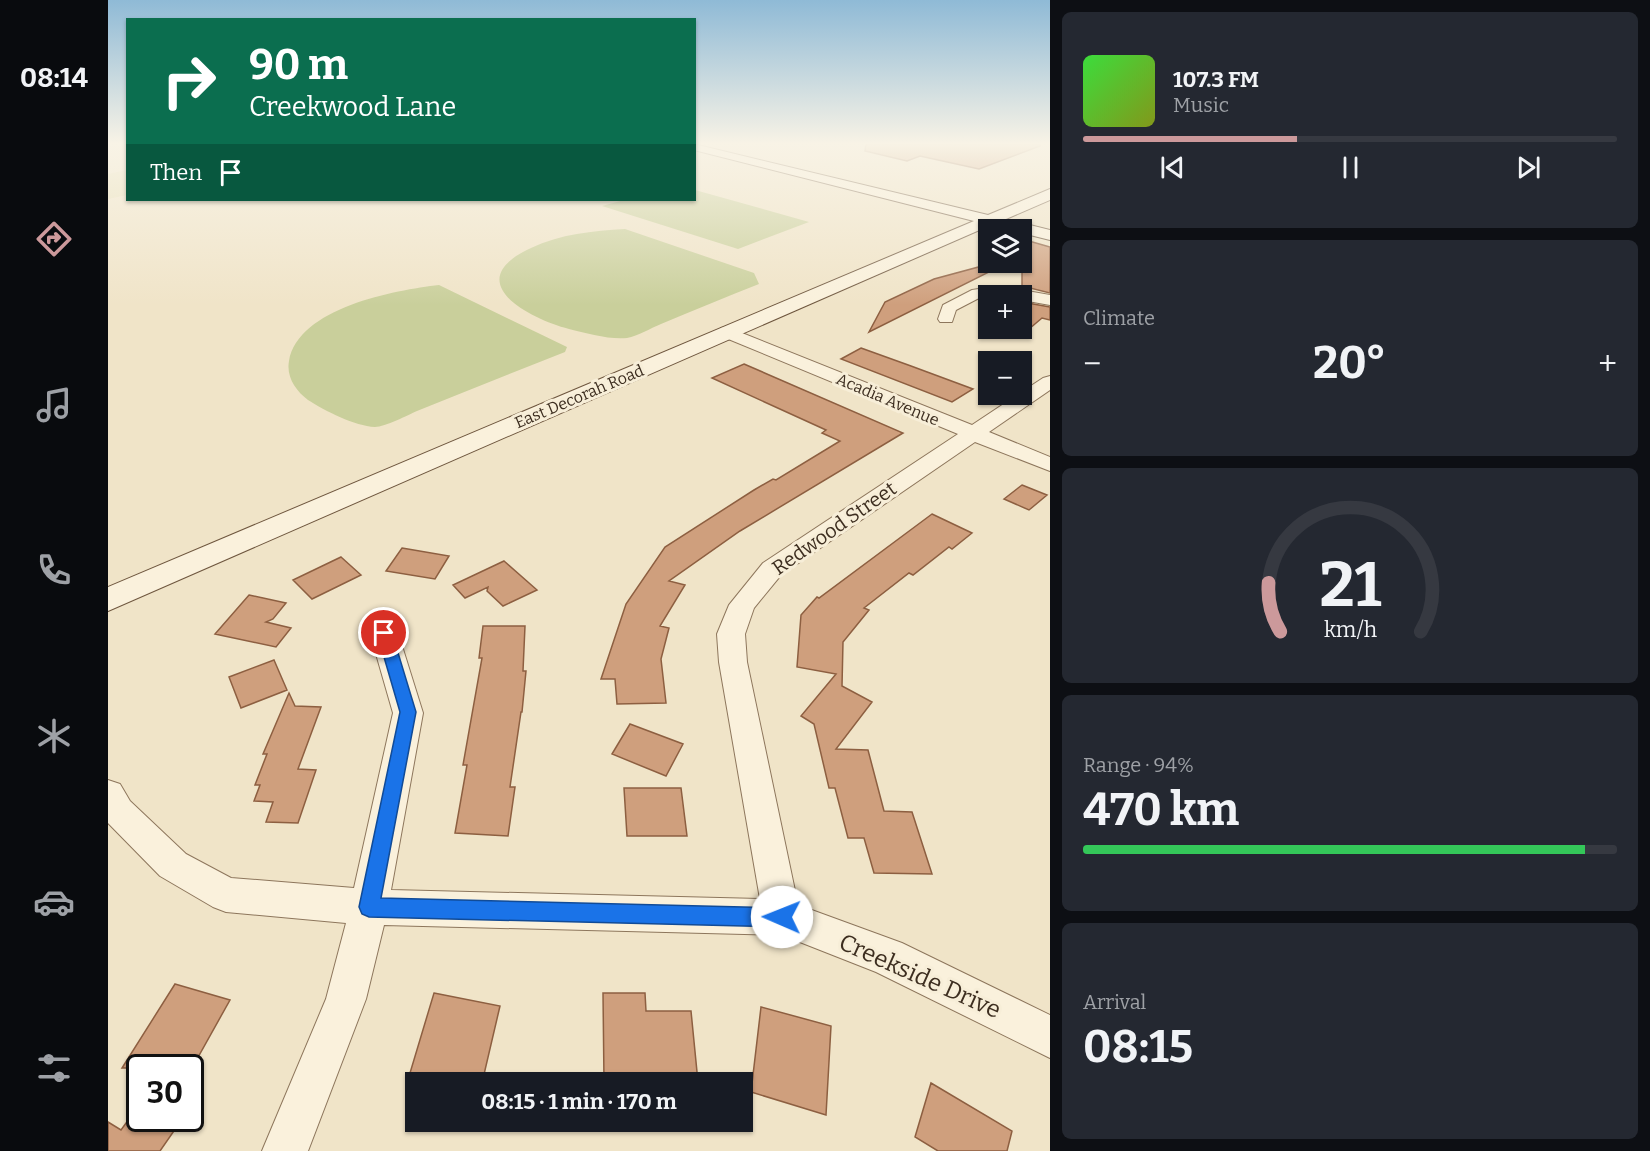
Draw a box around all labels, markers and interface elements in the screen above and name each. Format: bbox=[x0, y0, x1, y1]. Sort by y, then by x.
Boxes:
text: 90 m bbox=[249, 40, 348, 90]
icon: right bbox=[150, 42, 228, 120]
text: 08:14 bbox=[20, 62, 88, 94]
text: 107.3 FM bbox=[1173, 66, 1259, 93]
text: Creekwood Lane bbox=[249, 91, 456, 123]
text: Music bbox=[1173, 93, 1229, 117]
icon: previous bbox=[1156, 151, 1189, 184]
icon: pause bbox=[1334, 151, 1367, 184]
icon: next bbox=[1512, 151, 1545, 184]
icon: arrive bbox=[214, 156, 247, 189]
text: Then bbox=[150, 159, 202, 186]
icon: directions bbox=[33, 218, 75, 260]
map controls bbox=[978, 219, 1032, 405]
button: layers bbox=[978, 219, 1032, 273]
button: + bbox=[978, 285, 1032, 339]
text: Climate bbox=[1083, 306, 1155, 330]
text: 20° bbox=[1313, 336, 1386, 390]
text: − bbox=[1083, 344, 1101, 384]
text: + bbox=[1598, 344, 1617, 384]
button: − bbox=[978, 351, 1032, 405]
street label: East Decorah Road bbox=[512, 360, 647, 432]
street label: Acadia Avenue bbox=[833, 369, 942, 430]
icon: music bbox=[33, 384, 75, 426]
street label: Redwood Street bbox=[767, 476, 901, 580]
icon: phone bbox=[33, 549, 75, 591]
text: 21 bbox=[1319, 549, 1381, 624]
pin bbox=[358, 607, 409, 658]
icon: arrive bbox=[367, 616, 400, 649]
text: km/h bbox=[1323, 618, 1377, 644]
icon: climate bbox=[33, 715, 75, 757]
text: Range · 94% bbox=[1083, 753, 1194, 777]
text: 470 km bbox=[1083, 783, 1239, 837]
icon: car bbox=[33, 881, 75, 923]
position arrow bbox=[750, 885, 814, 949]
street label: Creekside Drive bbox=[835, 928, 1005, 1024]
text: Arrival bbox=[1083, 990, 1146, 1014]
text: 08:15 bbox=[1083, 1020, 1193, 1074]
icon: filters bbox=[33, 1047, 75, 1089]
speed limit sign: 30 bbox=[126, 1054, 204, 1132]
text: 08:15 · 1 min · 170 m bbox=[481, 1088, 677, 1115]

